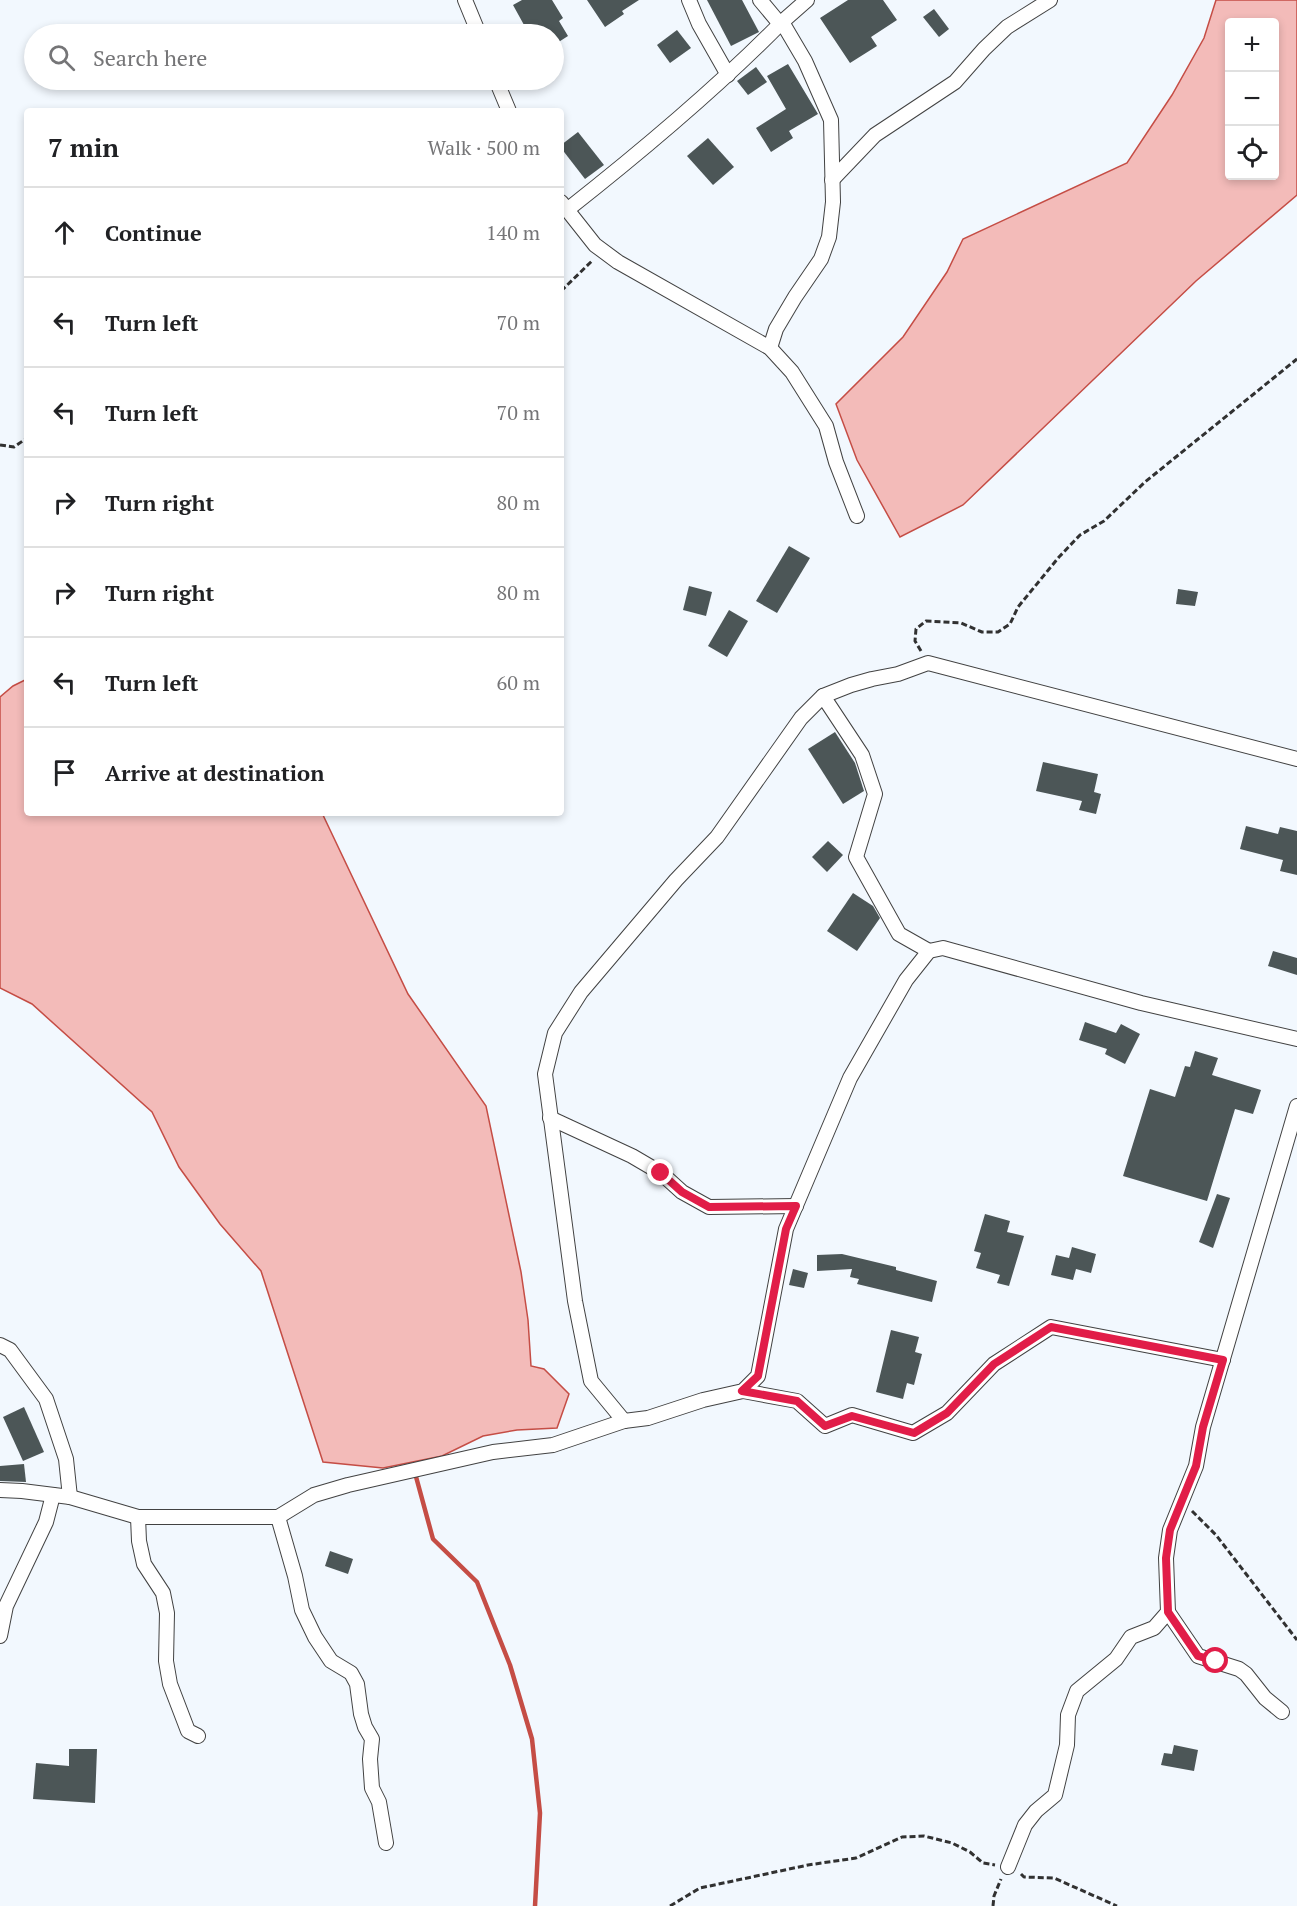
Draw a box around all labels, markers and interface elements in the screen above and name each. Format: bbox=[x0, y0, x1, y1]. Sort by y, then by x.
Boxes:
map controls bbox=[1225, 18, 1279, 180]
button: + bbox=[1225, 18, 1279, 72]
search box bbox=[24, 24, 564, 90]
icon: search bbox=[45, 41, 78, 74]
text: Search here bbox=[93, 43, 207, 72]
button: − bbox=[1225, 72, 1279, 126]
button: locate bbox=[1225, 126, 1279, 180]
text: 7 min bbox=[48, 130, 119, 164]
text: Walk · 500 m bbox=[428, 134, 540, 161]
icon: ahead bbox=[48, 216, 81, 249]
text: Continue bbox=[105, 218, 202, 247]
text: 140 m bbox=[486, 219, 540, 246]
icon: left bbox=[48, 306, 81, 339]
text: Turn left bbox=[105, 308, 198, 337]
text: 70 m bbox=[497, 309, 540, 336]
icon: left bbox=[48, 396, 81, 429]
text: Turn left bbox=[105, 398, 198, 427]
text: 70 m bbox=[497, 399, 540, 426]
icon: right bbox=[48, 486, 81, 519]
text: Turn right bbox=[105, 488, 214, 517]
text: 80 m bbox=[497, 489, 540, 516]
icon: right bbox=[48, 576, 81, 609]
text: Turn right bbox=[105, 578, 214, 607]
text: 80 m bbox=[497, 579, 540, 606]
icon: left bbox=[48, 666, 81, 699]
text: Turn left bbox=[105, 668, 198, 697]
text: 60 m bbox=[497, 669, 540, 696]
icon: arrive bbox=[48, 756, 81, 789]
text: Arrive at destination bbox=[105, 758, 324, 787]
route end bbox=[647, 1159, 673, 1185]
route start bbox=[1202, 1647, 1228, 1673]

